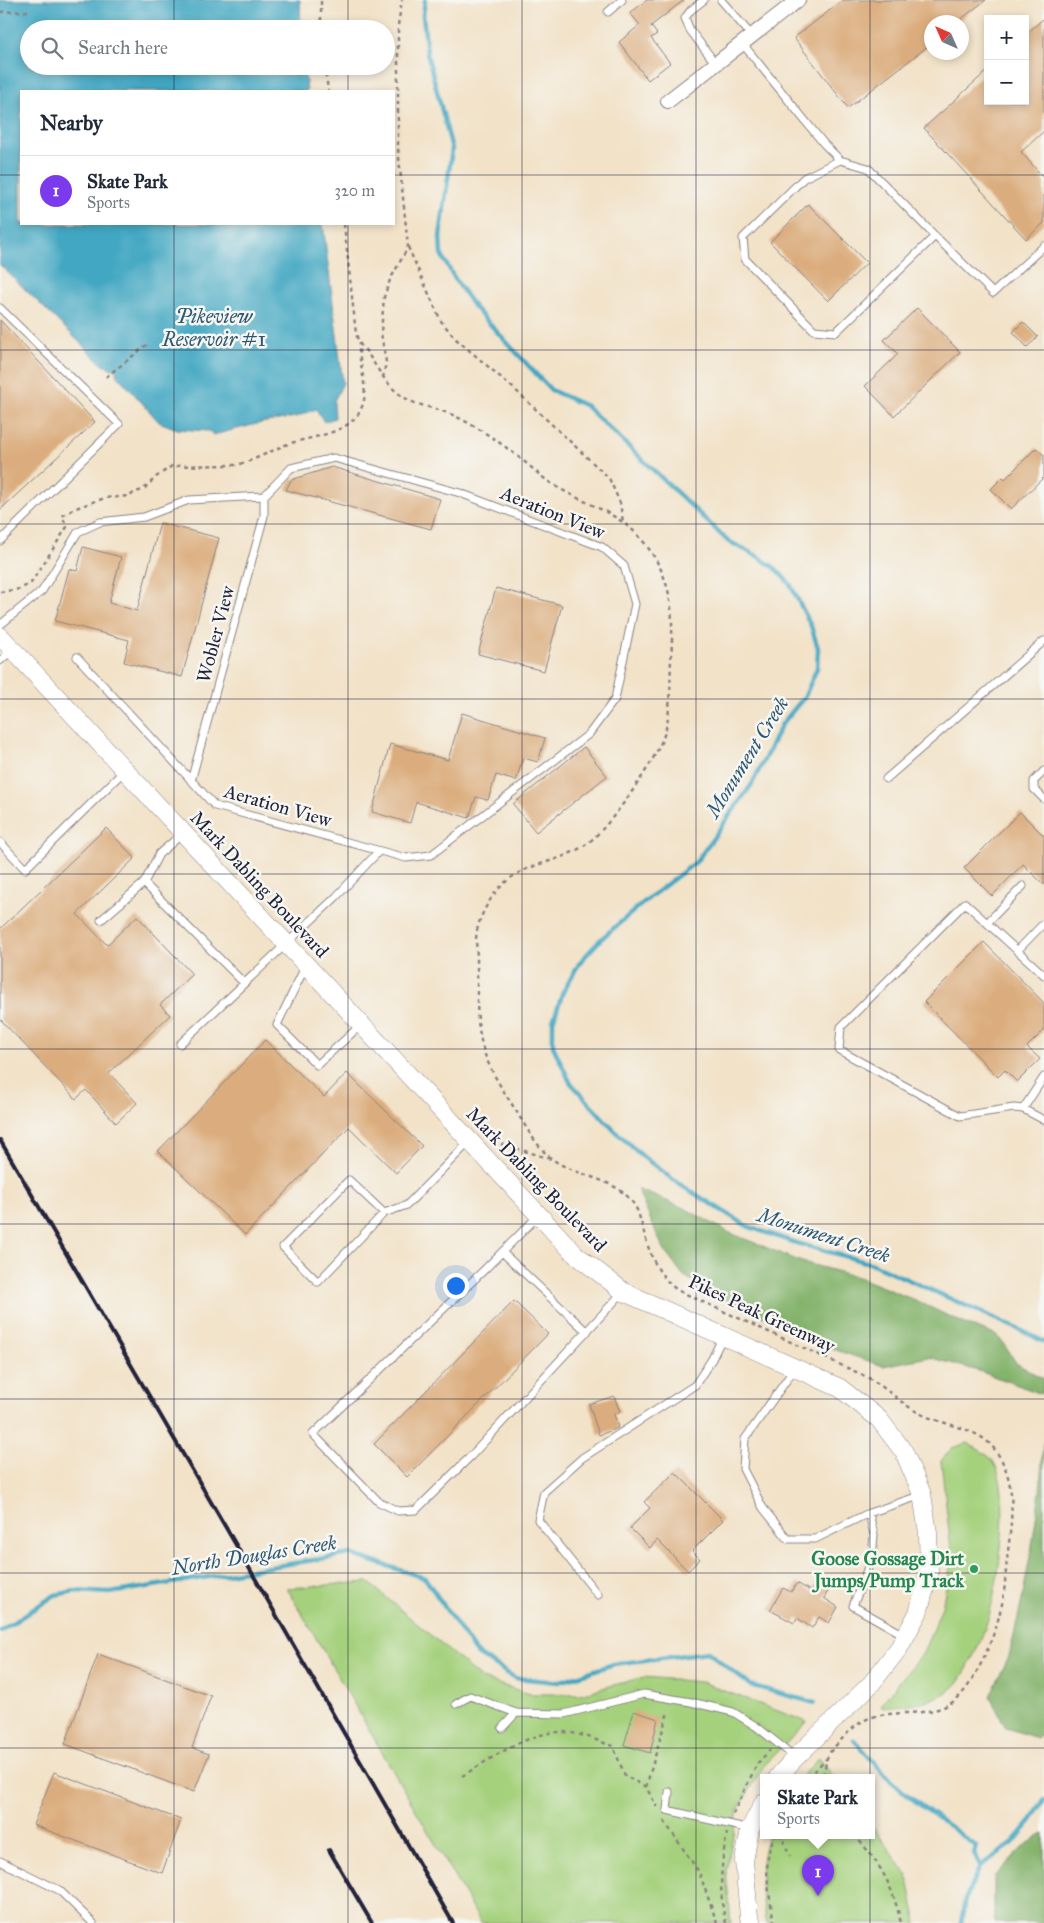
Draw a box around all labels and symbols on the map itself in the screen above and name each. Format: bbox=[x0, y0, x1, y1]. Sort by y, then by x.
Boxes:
north arrow bbox=[924, 15, 969, 60]
water label: Pikeview Reservoir #1 bbox=[161, 304, 266, 351]
street label: Aeration View bbox=[496, 481, 609, 544]
street label: Wobler View bbox=[192, 583, 240, 685]
water label: Monument Creek bbox=[699, 692, 794, 823]
street label: Aeration View bbox=[221, 779, 335, 832]
street label: Mark Dabling Boulevard bbox=[185, 806, 334, 963]
street label: Mark Dabling Boulevard bbox=[461, 1102, 612, 1257]
water label: Monument Creek bbox=[753, 1202, 893, 1268]
street label: Pikes Peak Greenway bbox=[685, 1269, 840, 1358]
your location bbox=[443, 1273, 469, 1299]
water label: North Douglas Creek bbox=[169, 1530, 338, 1580]
place label: Goose Gossage Dirt Jumps/Pump Track bbox=[811, 1547, 965, 1593]
marker: Goose Gossage Dirt Jumps/Pump Track bbox=[968, 1563, 980, 1575]
pin: 1 bbox=[802, 1855, 834, 1896]

